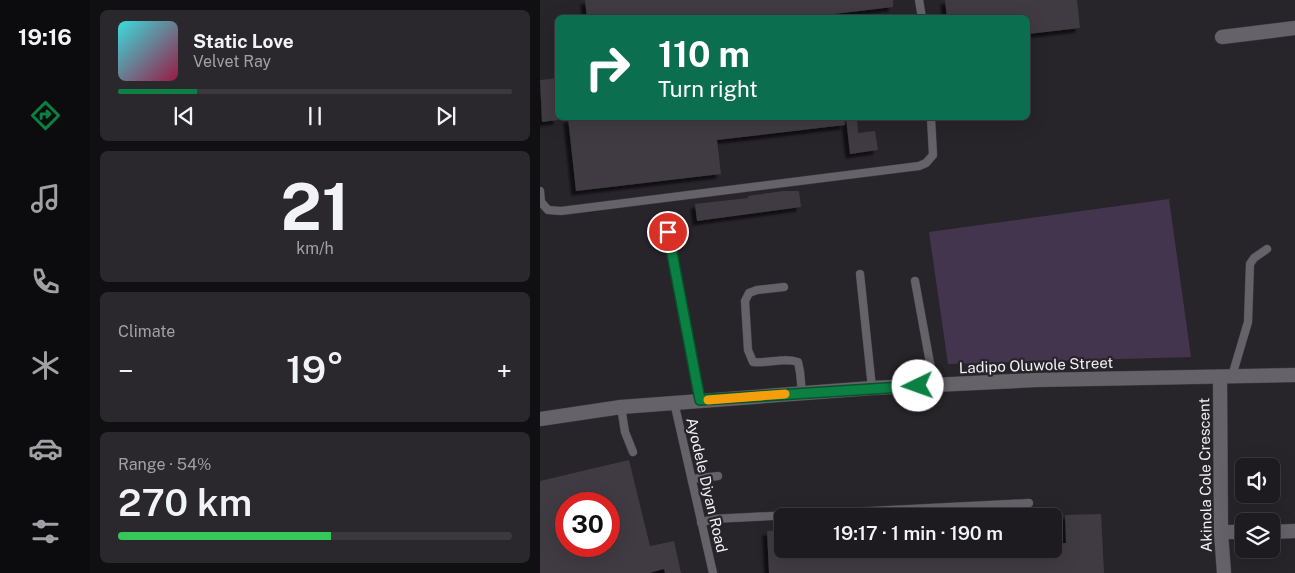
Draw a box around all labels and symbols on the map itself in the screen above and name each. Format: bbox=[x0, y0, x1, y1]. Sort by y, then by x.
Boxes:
pin bbox=[647, 211, 689, 253]
street label: Ladipo Oluwole Street bbox=[959, 354, 1114, 376]
position arrow bbox=[891, 359, 943, 411]
street label: Akinola Cole Crescent bbox=[1195, 398, 1215, 552]
street label: Ayodele Diyan Road bbox=[683, 416, 731, 554]
speed limit sign: 30 bbox=[555, 492, 620, 557]

